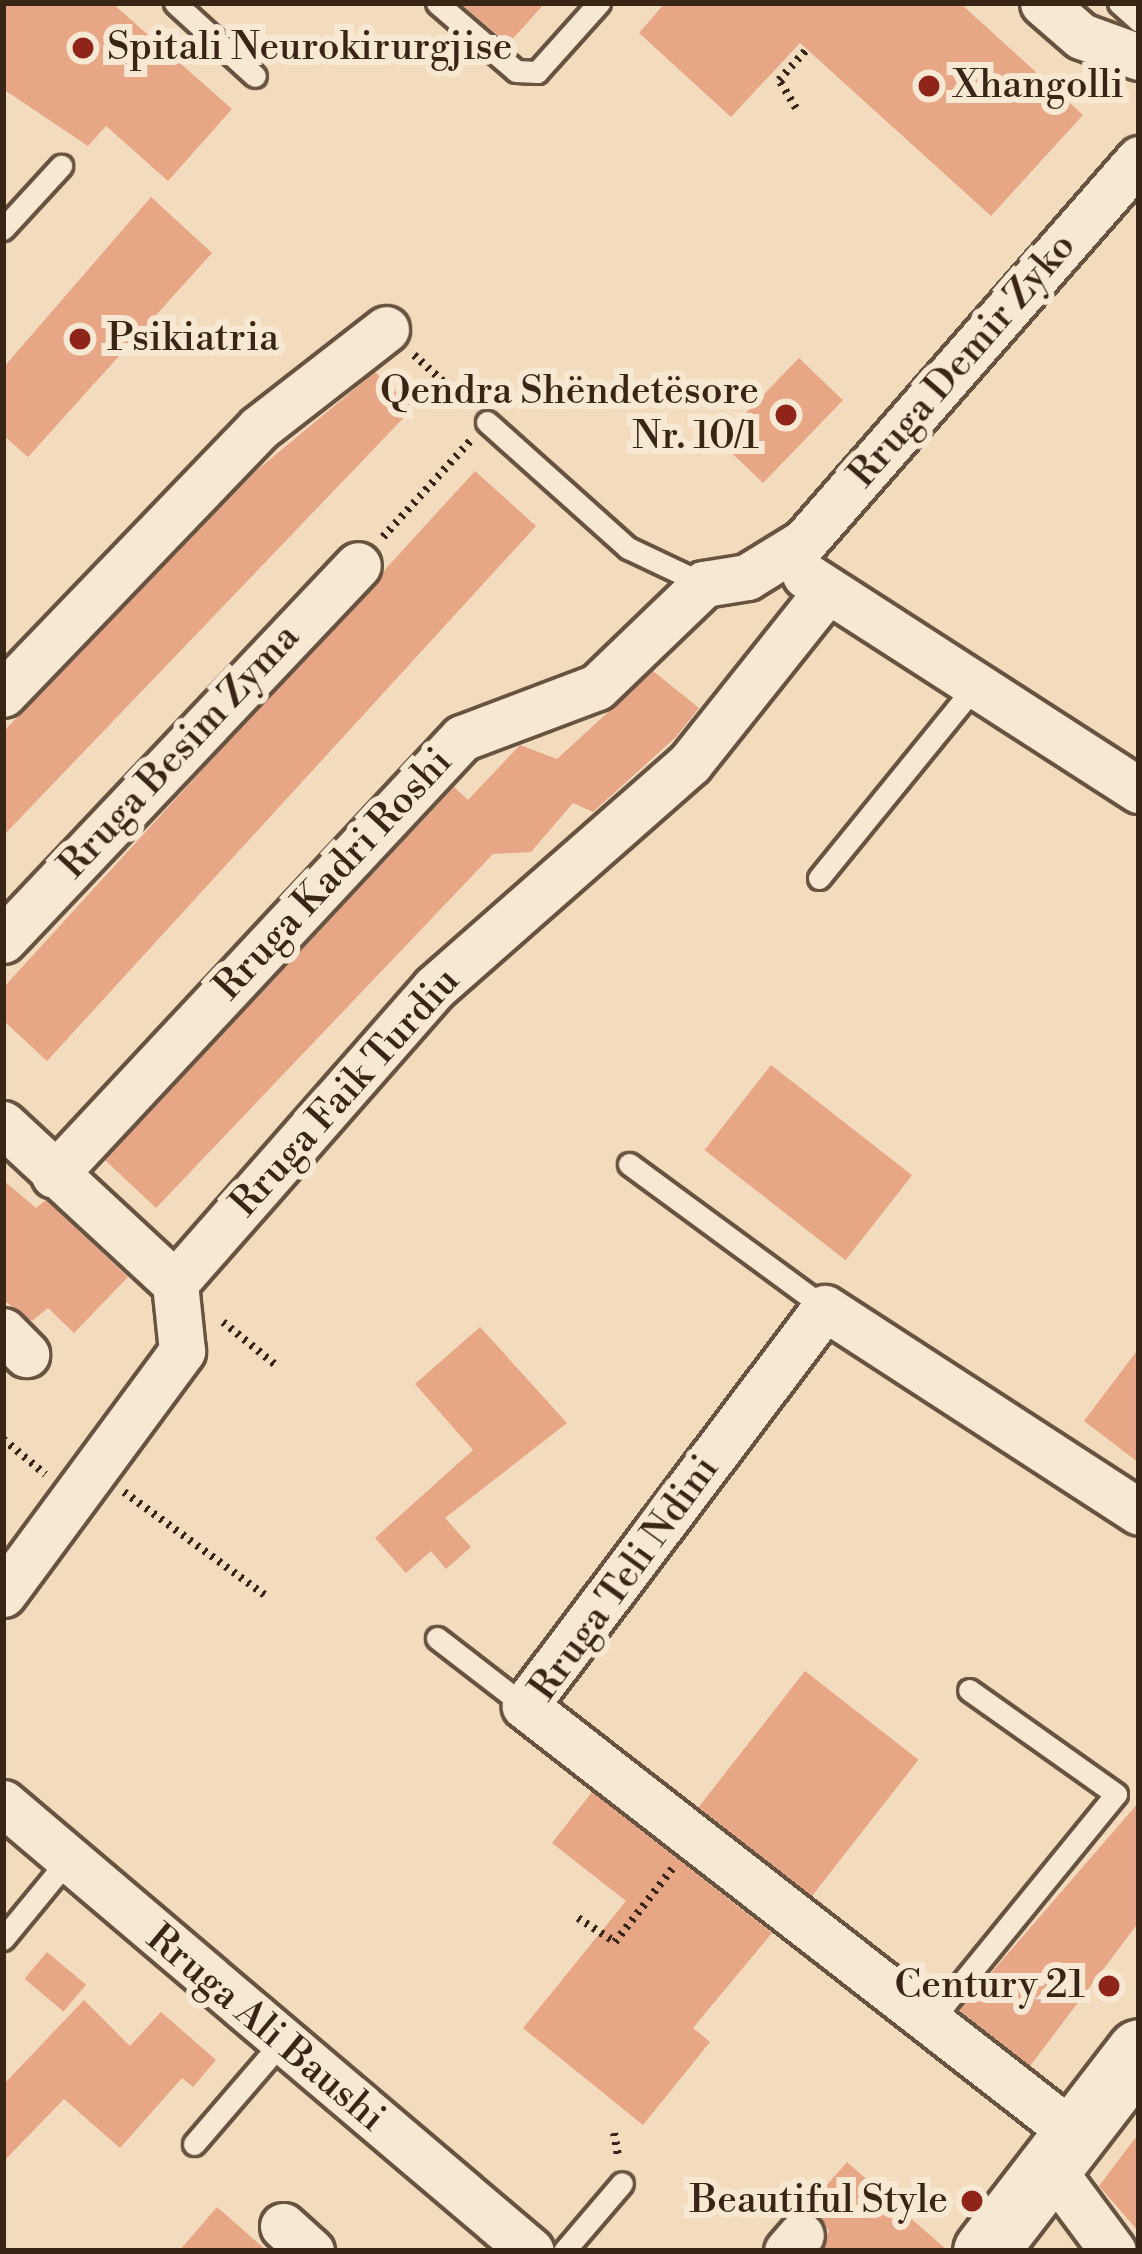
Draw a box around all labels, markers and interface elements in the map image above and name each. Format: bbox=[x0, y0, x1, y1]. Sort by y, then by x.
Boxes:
place label: Spitali Neurokirurgjise bbox=[107, 25, 512, 71]
marker: Spitali Neurokirurgjise bbox=[70, 35, 96, 61]
place label: Xhangolli bbox=[953, 63, 1124, 109]
marker: Xhangolli bbox=[916, 73, 942, 99]
street label: Rruga Demir Zyko bbox=[840, 224, 1086, 498]
place label: Psikiatria bbox=[107, 316, 279, 362]
marker: Psikiatria bbox=[64, 323, 96, 355]
place label: Qendra Shëndetësore Nr. 10/1 bbox=[380, 370, 759, 461]
marker: Qendra Shëndetësore Nr. 10/1 bbox=[770, 399, 802, 431]
street label: Rruga Besim Zyma bbox=[50, 615, 310, 889]
street label: Rruga Kadri Roshi bbox=[205, 739, 463, 1011]
street label: Rruga Faik Turdiu bbox=[222, 959, 470, 1227]
street label: Rruga Teli Ndini bbox=[520, 1447, 730, 1711]
street label: Rruga Ali Baushi bbox=[136, 1916, 394, 2142]
place label: Century 21 bbox=[894, 1963, 1085, 2009]
marker: Century 21 bbox=[1096, 1973, 1122, 1999]
place label: Beautiful Style bbox=[690, 2178, 948, 2224]
marker: Beautiful Style bbox=[959, 2188, 985, 2214]

